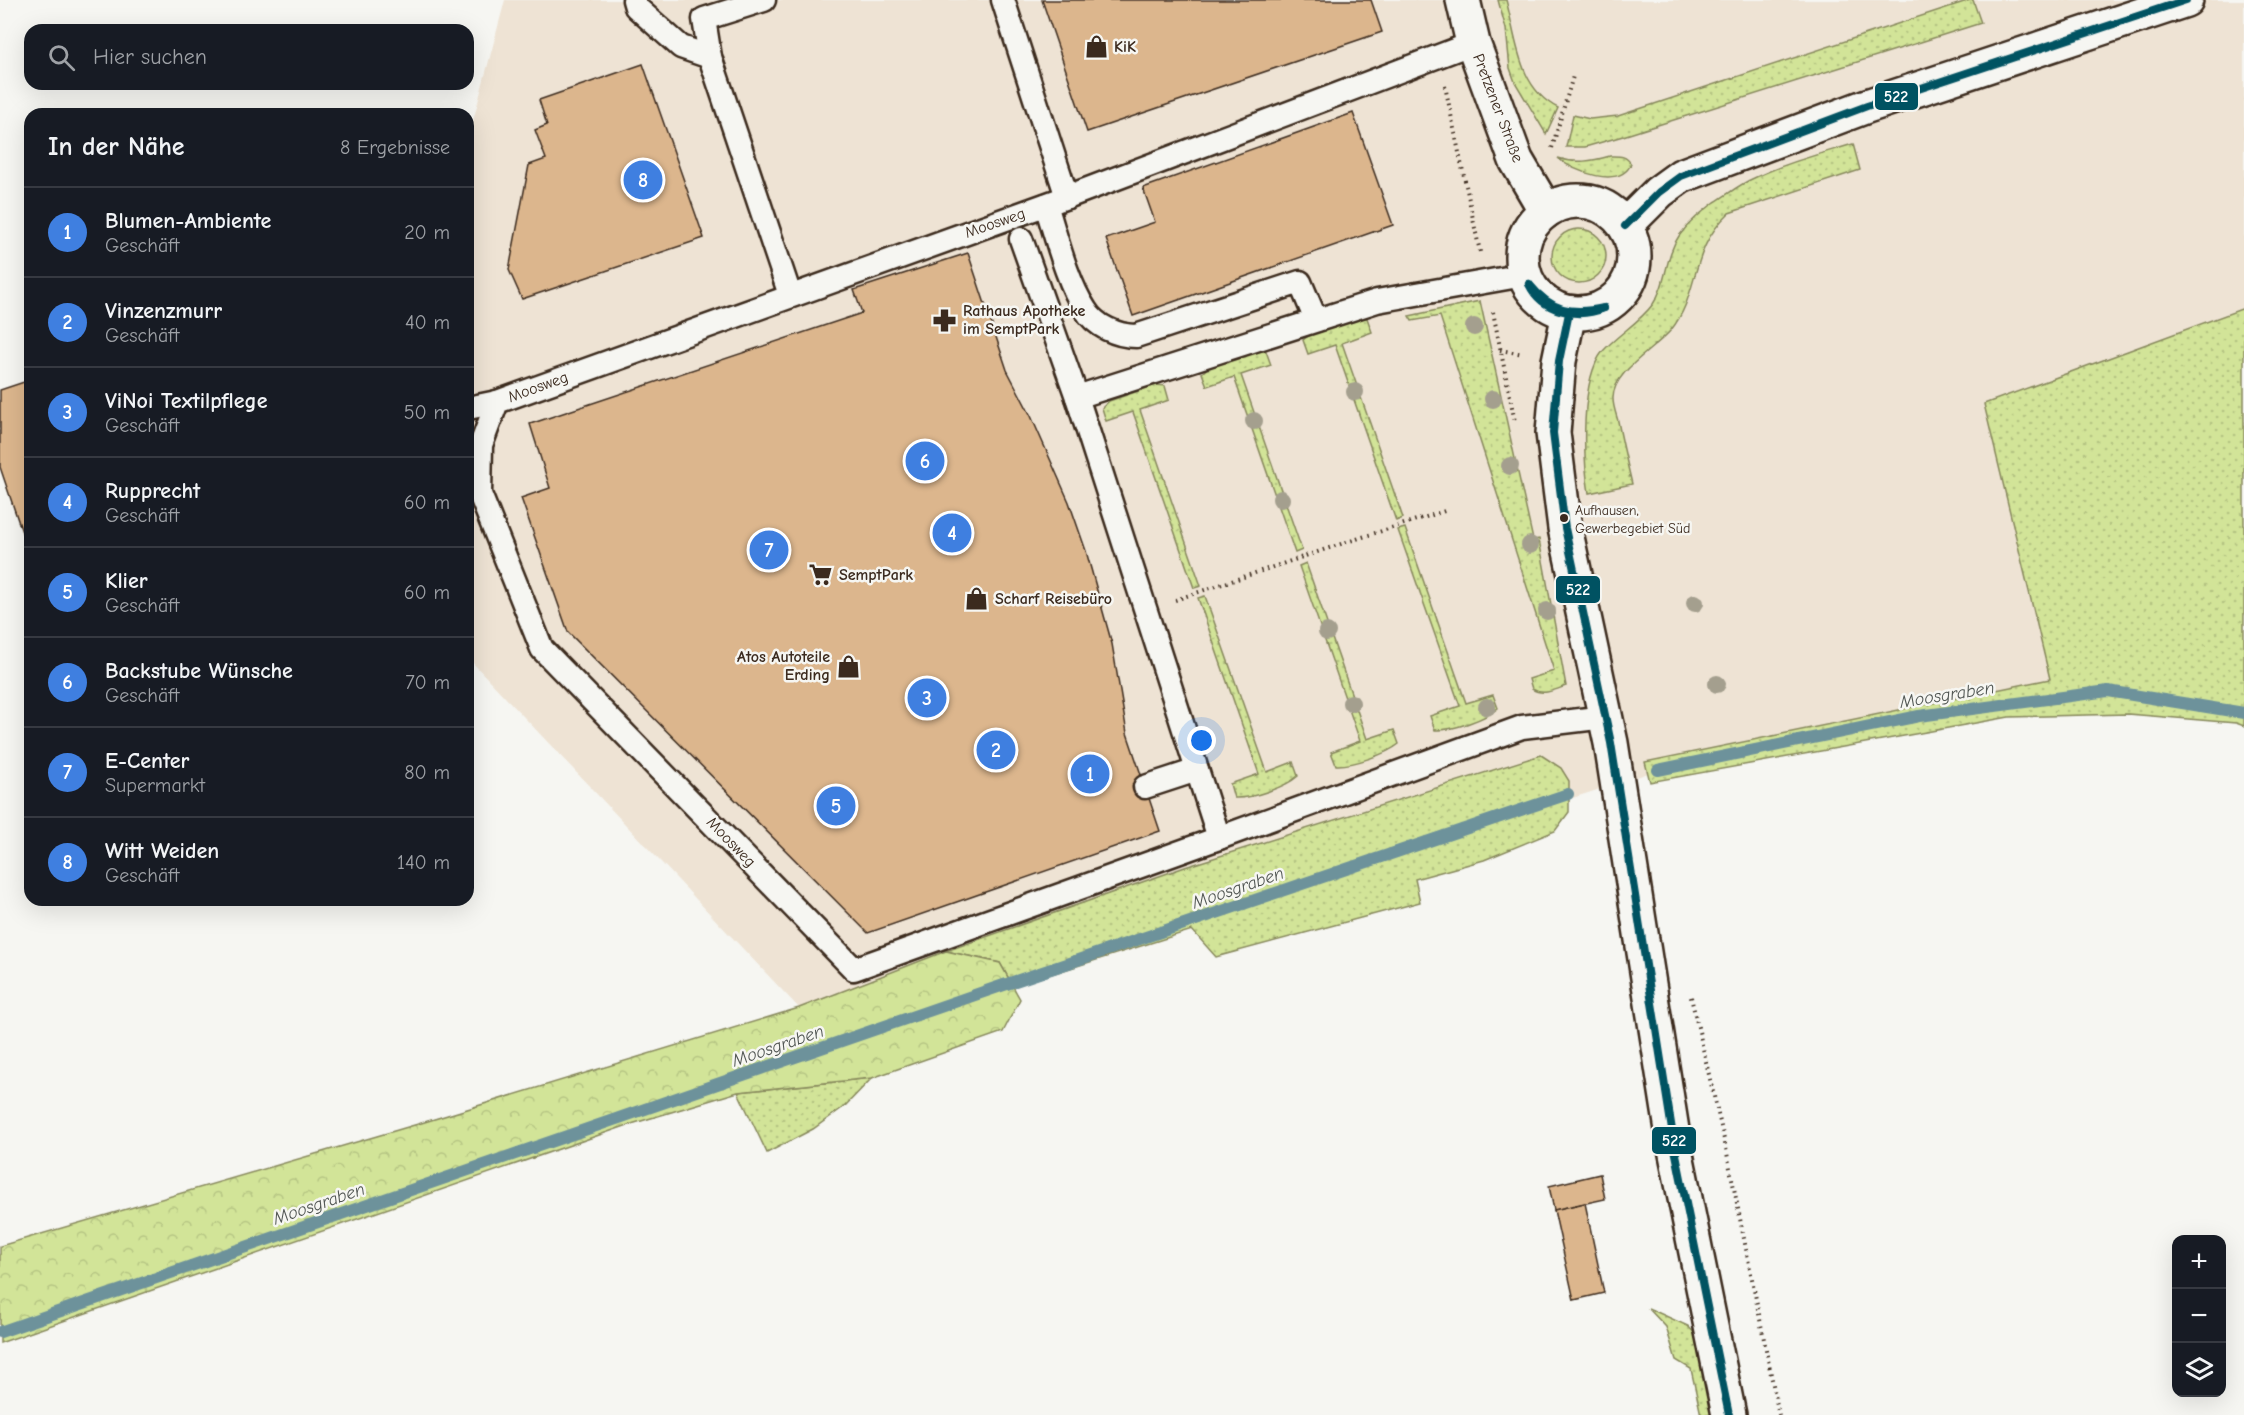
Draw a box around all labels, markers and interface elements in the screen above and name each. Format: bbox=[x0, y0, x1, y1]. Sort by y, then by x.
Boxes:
search box bbox=[24, 24, 474, 90]
shop icon: KiK bbox=[1083, 34, 1109, 60]
place label: KiK bbox=[1114, 38, 1136, 56]
icon: search bbox=[45, 41, 78, 74]
text: Hier suchen bbox=[93, 44, 207, 70]
street label: Pretzener Straße bbox=[1469, 51, 1527, 165]
line badge: 522 bbox=[1874, 82, 1919, 111]
text: 522 bbox=[1884, 88, 1908, 106]
text: In der Nähe bbox=[48, 132, 185, 162]
text: 8 Ergebnisse bbox=[340, 136, 450, 159]
pin: 8 bbox=[624, 158, 662, 202]
street label: Moosweg bbox=[962, 204, 1028, 242]
text: Blumen-Ambiente bbox=[105, 208, 271, 234]
text: 1 bbox=[64, 221, 71, 244]
text: 20 m bbox=[404, 221, 450, 244]
text: Geschäft bbox=[105, 234, 180, 257]
text: Vinzenzmurr bbox=[105, 298, 222, 324]
place label: Rathaus Apotheke im SemptPark bbox=[963, 302, 1086, 338]
pharmacy icon: Rathaus Apotheke im SemptPark bbox=[932, 307, 958, 333]
text: 2 bbox=[63, 311, 72, 334]
text: 40 m bbox=[405, 311, 450, 334]
text: Geschäft bbox=[105, 324, 180, 347]
street label: Moosweg bbox=[505, 368, 571, 406]
text: ViNoi Textilpflege bbox=[105, 388, 267, 414]
text: 3 bbox=[63, 401, 72, 424]
text: 50 m bbox=[404, 401, 450, 424]
text: Geschäft bbox=[105, 414, 180, 437]
pin: 6 bbox=[906, 438, 944, 484]
text: Rupprecht bbox=[105, 478, 200, 504]
text: 4 bbox=[63, 491, 72, 514]
text: 60 m bbox=[404, 491, 450, 514]
place label: Aufhausen, Gewerbegebiet Süd bbox=[1575, 502, 1690, 537]
text: Geschäft bbox=[105, 504, 180, 527]
pin: 4 bbox=[932, 510, 972, 556]
marker: Aufhausen, Gewerbegebiet Süd bbox=[1558, 512, 1570, 524]
pin: 7 bbox=[750, 528, 788, 572]
supermarket icon: SemptPark bbox=[808, 562, 834, 588]
place label: SemptPark bbox=[839, 566, 913, 584]
text: Klier bbox=[105, 568, 148, 594]
line badge: 522 bbox=[1555, 575, 1601, 604]
text: 5 bbox=[62, 581, 73, 604]
text: 60 m bbox=[404, 581, 450, 604]
text: 522 bbox=[1566, 581, 1590, 599]
shop icon: Scharf Reisebüro bbox=[964, 586, 990, 612]
place label: Scharf Reisebüro bbox=[995, 590, 1112, 608]
text: Geschäft bbox=[105, 594, 180, 617]
place label: Atos Autoteile Erding bbox=[737, 648, 830, 684]
shop icon: Atos Autoteile Erding bbox=[835, 653, 861, 679]
text: Backstube Wünsche bbox=[105, 658, 293, 684]
text: 6 bbox=[62, 671, 73, 694]
text: 70 m bbox=[405, 671, 450, 694]
pin: 3 bbox=[908, 676, 946, 720]
water label: Moosgraben bbox=[1897, 677, 1996, 713]
text: Geschäft bbox=[105, 684, 180, 707]
your location bbox=[1187, 726, 1216, 755]
pin: 2 bbox=[976, 728, 1016, 772]
text: E-Center bbox=[105, 748, 189, 774]
pin: 1 bbox=[1070, 752, 1110, 796]
text: 7 bbox=[63, 761, 72, 784]
text: 80 m bbox=[404, 761, 450, 784]
text: Supermarkt bbox=[105, 774, 205, 797]
pin: 5 bbox=[816, 784, 856, 828]
street label: Moosweg bbox=[703, 813, 759, 871]
text: Witt Weiden bbox=[105, 838, 219, 864]
text: 8 bbox=[62, 851, 73, 874]
text: 140 m bbox=[397, 851, 450, 874]
water label: Moosgraben bbox=[1188, 863, 1287, 914]
text: Geschäft bbox=[105, 864, 180, 887]
water label: Moosgraben bbox=[728, 1021, 827, 1072]
line badge: 522 bbox=[1651, 1126, 1697, 1155]
text: 522 bbox=[1662, 1132, 1686, 1150]
water label: Moosgraben bbox=[269, 1179, 368, 1230]
map controls bbox=[2172, 1235, 2226, 1397]
button: + bbox=[2172, 1235, 2226, 1289]
button: − bbox=[2172, 1289, 2226, 1343]
button: layers bbox=[2172, 1343, 2226, 1397]

